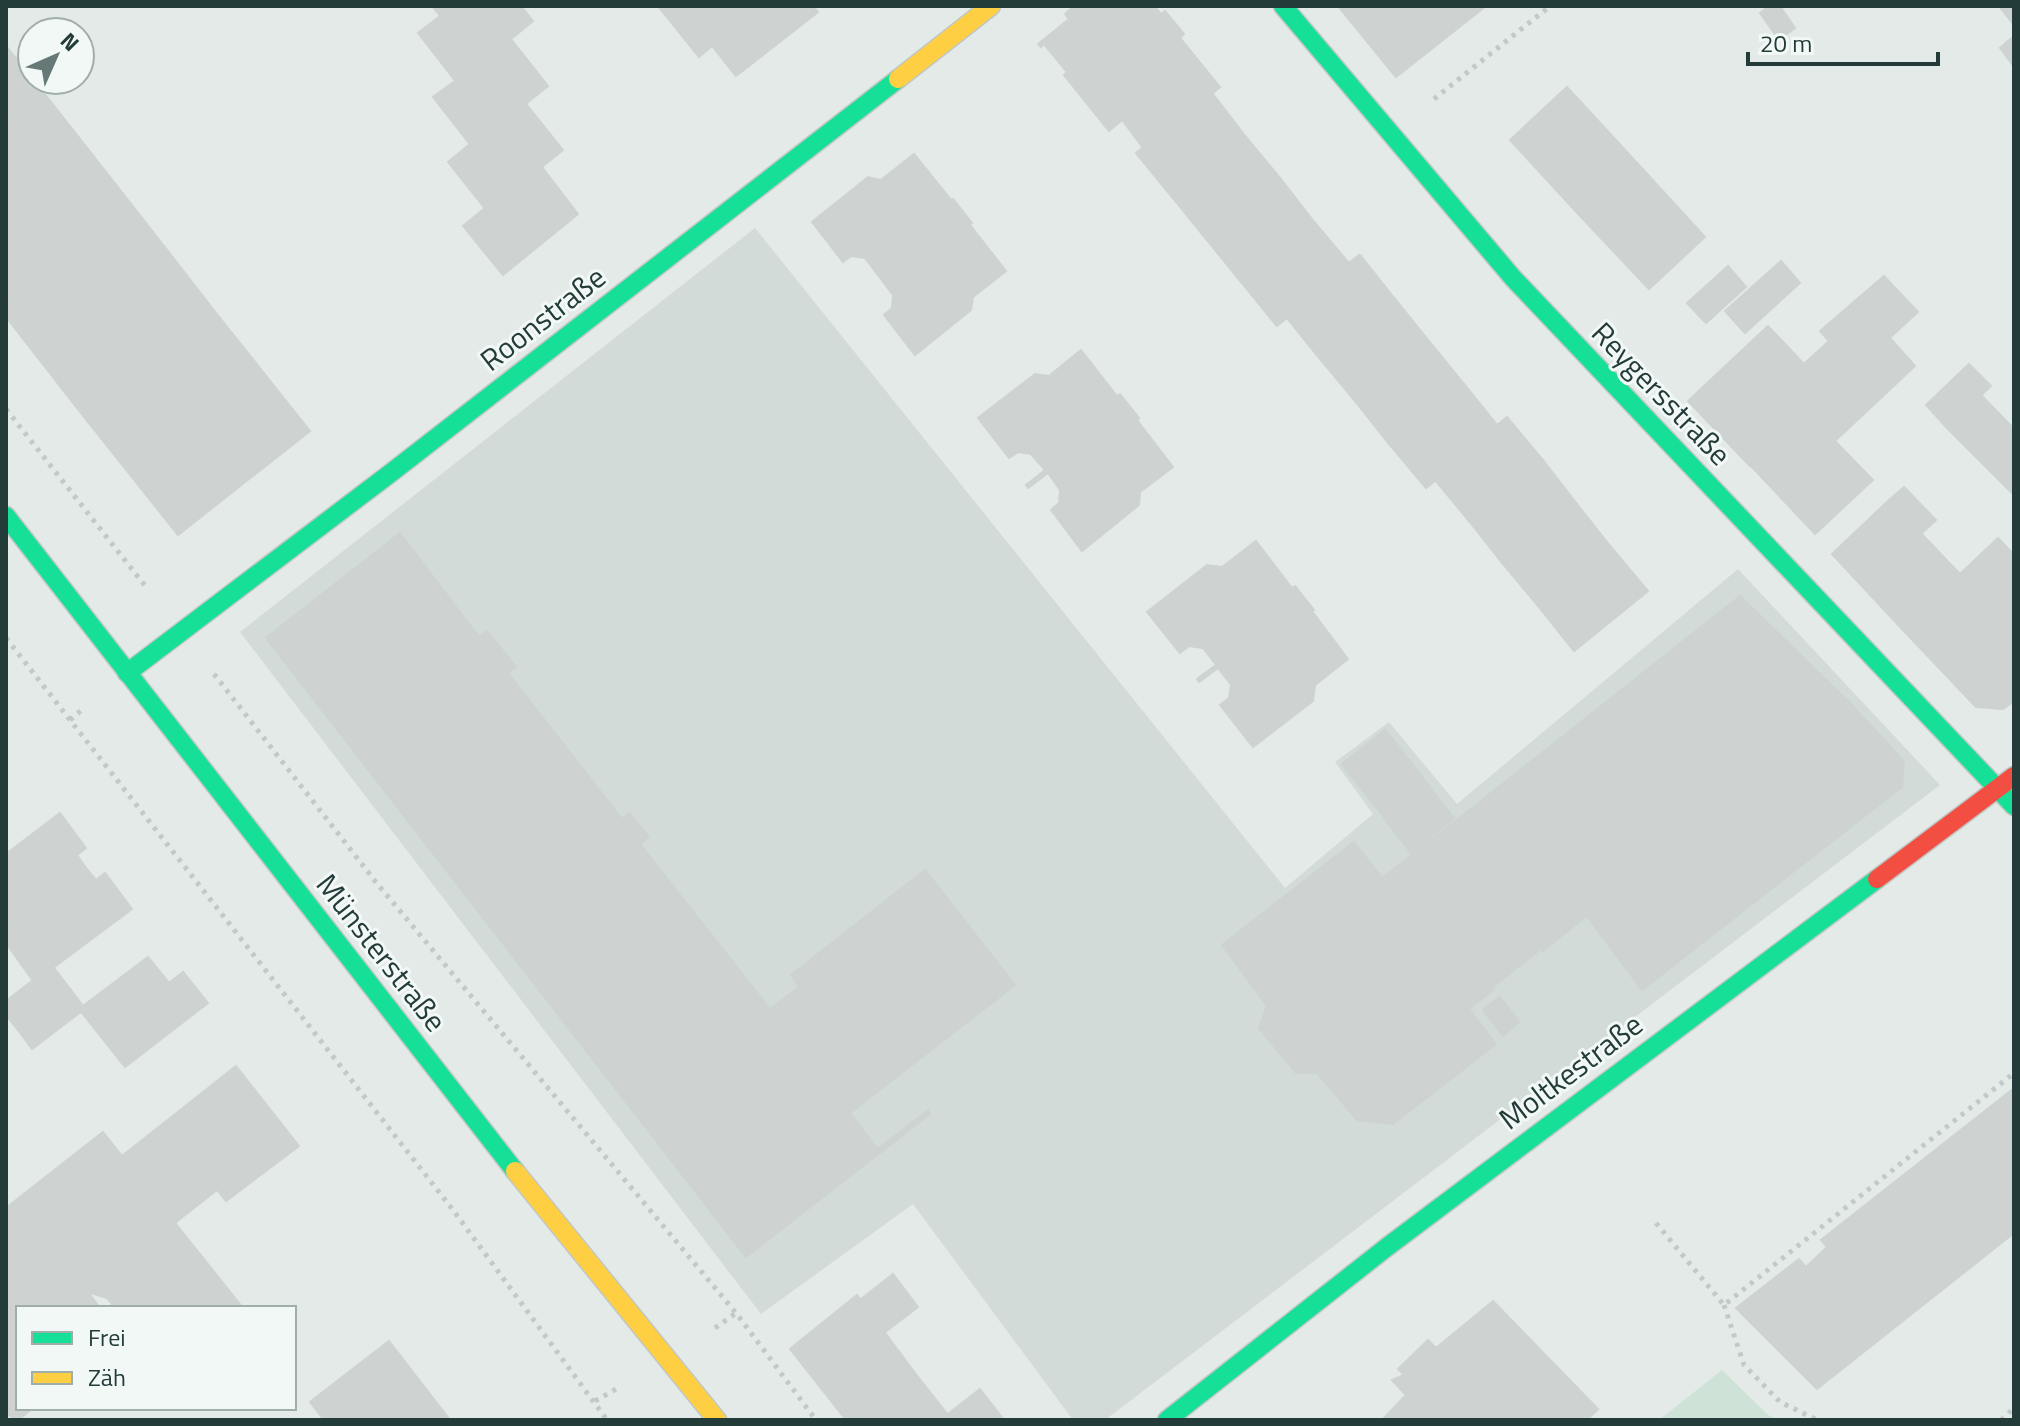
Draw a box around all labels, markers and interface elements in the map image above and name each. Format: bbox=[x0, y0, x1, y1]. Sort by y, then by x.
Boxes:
north arrow bbox=[16, 16, 96, 96]
scale bar bbox=[1748, 16, 1938, 66]
text: N bbox=[53, 24, 88, 59]
text: 20 m bbox=[1760, 25, 1812, 61]
street label: Roonstraße bbox=[470, 254, 615, 382]
street label: Reygersstraße bbox=[1581, 311, 1742, 476]
street label: Münsterstraße bbox=[305, 864, 458, 1041]
street label: Moltkestraße bbox=[1489, 1002, 1652, 1141]
legend bbox=[16, 1306, 296, 1410]
text: Frei bbox=[88, 1319, 126, 1355]
text: Zäh bbox=[88, 1359, 126, 1395]

